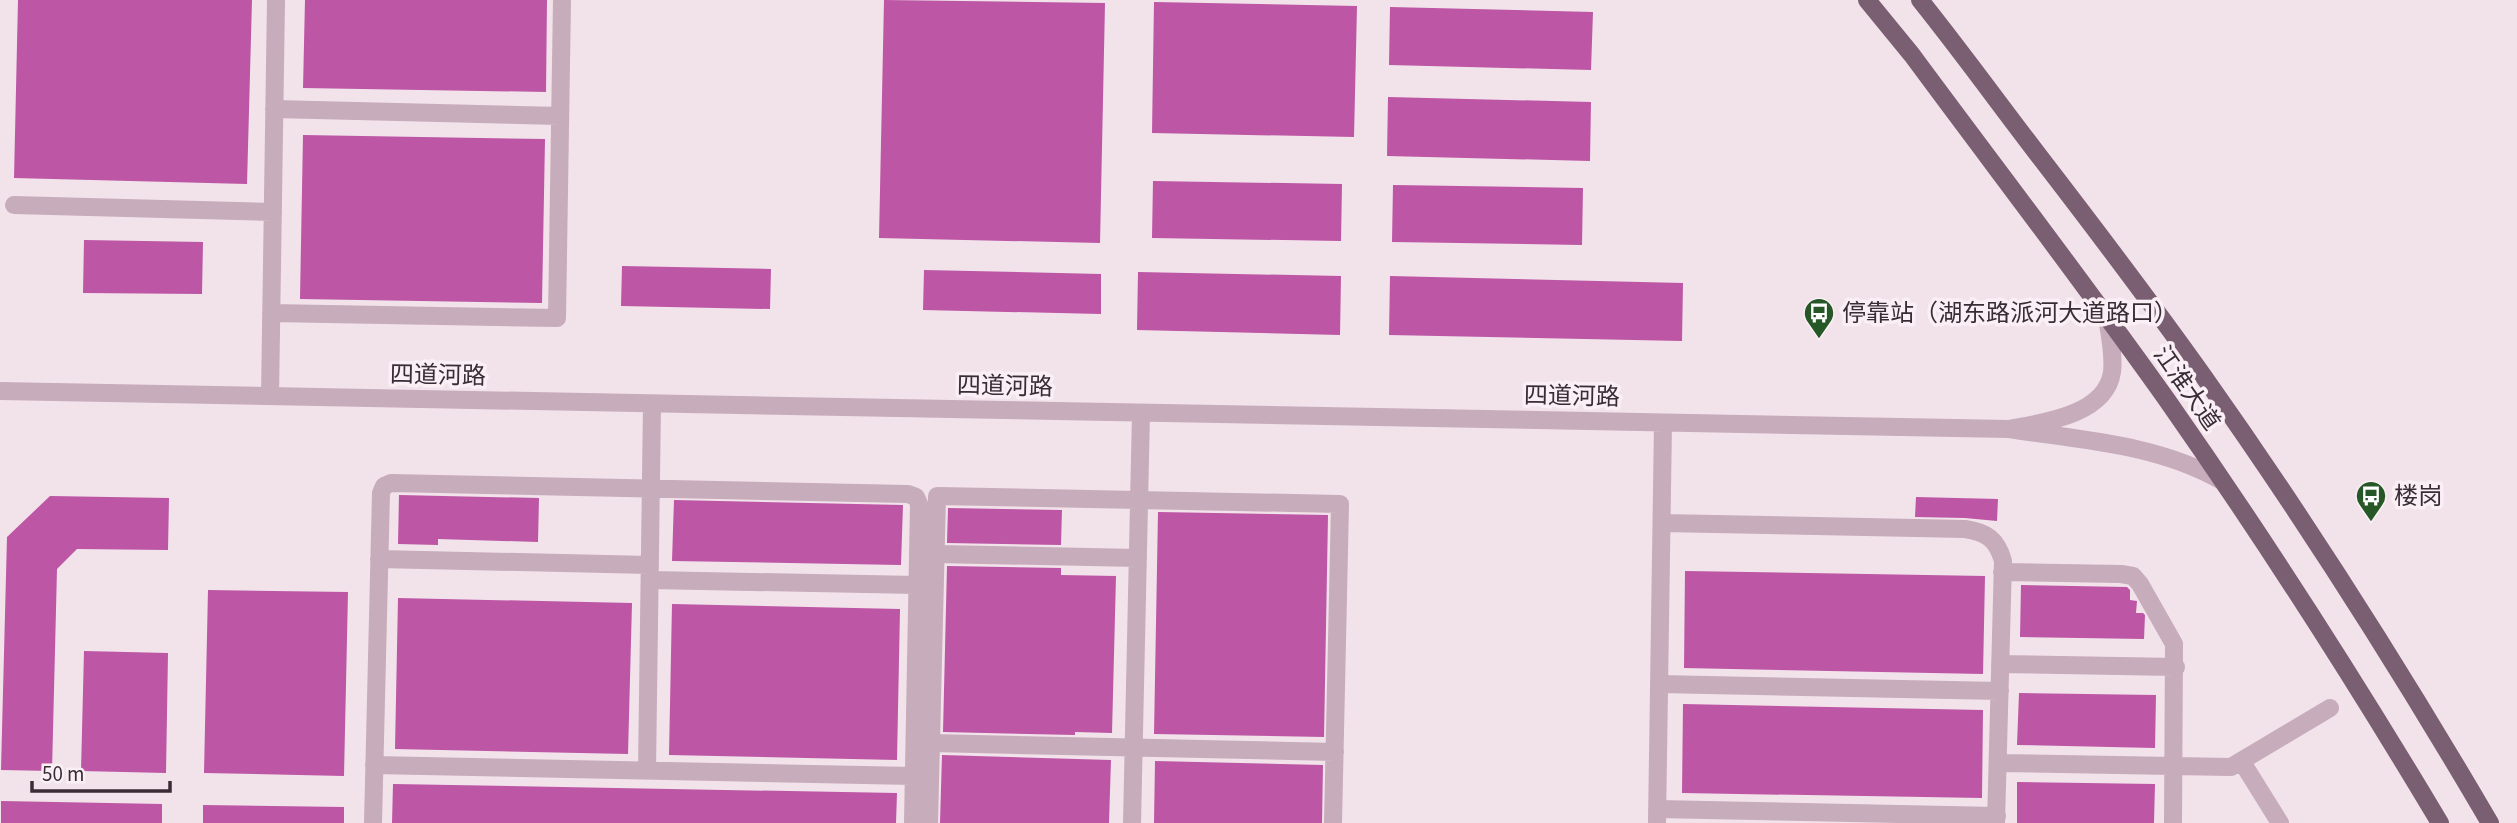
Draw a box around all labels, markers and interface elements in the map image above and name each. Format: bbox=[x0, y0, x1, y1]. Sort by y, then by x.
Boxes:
bus stop icon: 停靠站（湖东路派河大道路口） bbox=[1802, 296, 1836, 340]
place label: 停靠站（湖东路派河大道路口） bbox=[1842, 296, 2178, 331]
street label: 江淮大道 bbox=[2145, 339, 2228, 438]
street label: 四道河路 bbox=[390, 357, 486, 394]
street label: 四道河路 bbox=[957, 368, 1053, 405]
street label: 四道河路 bbox=[1524, 378, 1620, 415]
bus stop icon: 楼岗 bbox=[2354, 479, 2388, 523]
place label: 楼岗 bbox=[2394, 479, 2442, 514]
scale bar bbox=[32, 750, 170, 794]
text: 50 m bbox=[42, 759, 84, 789]

